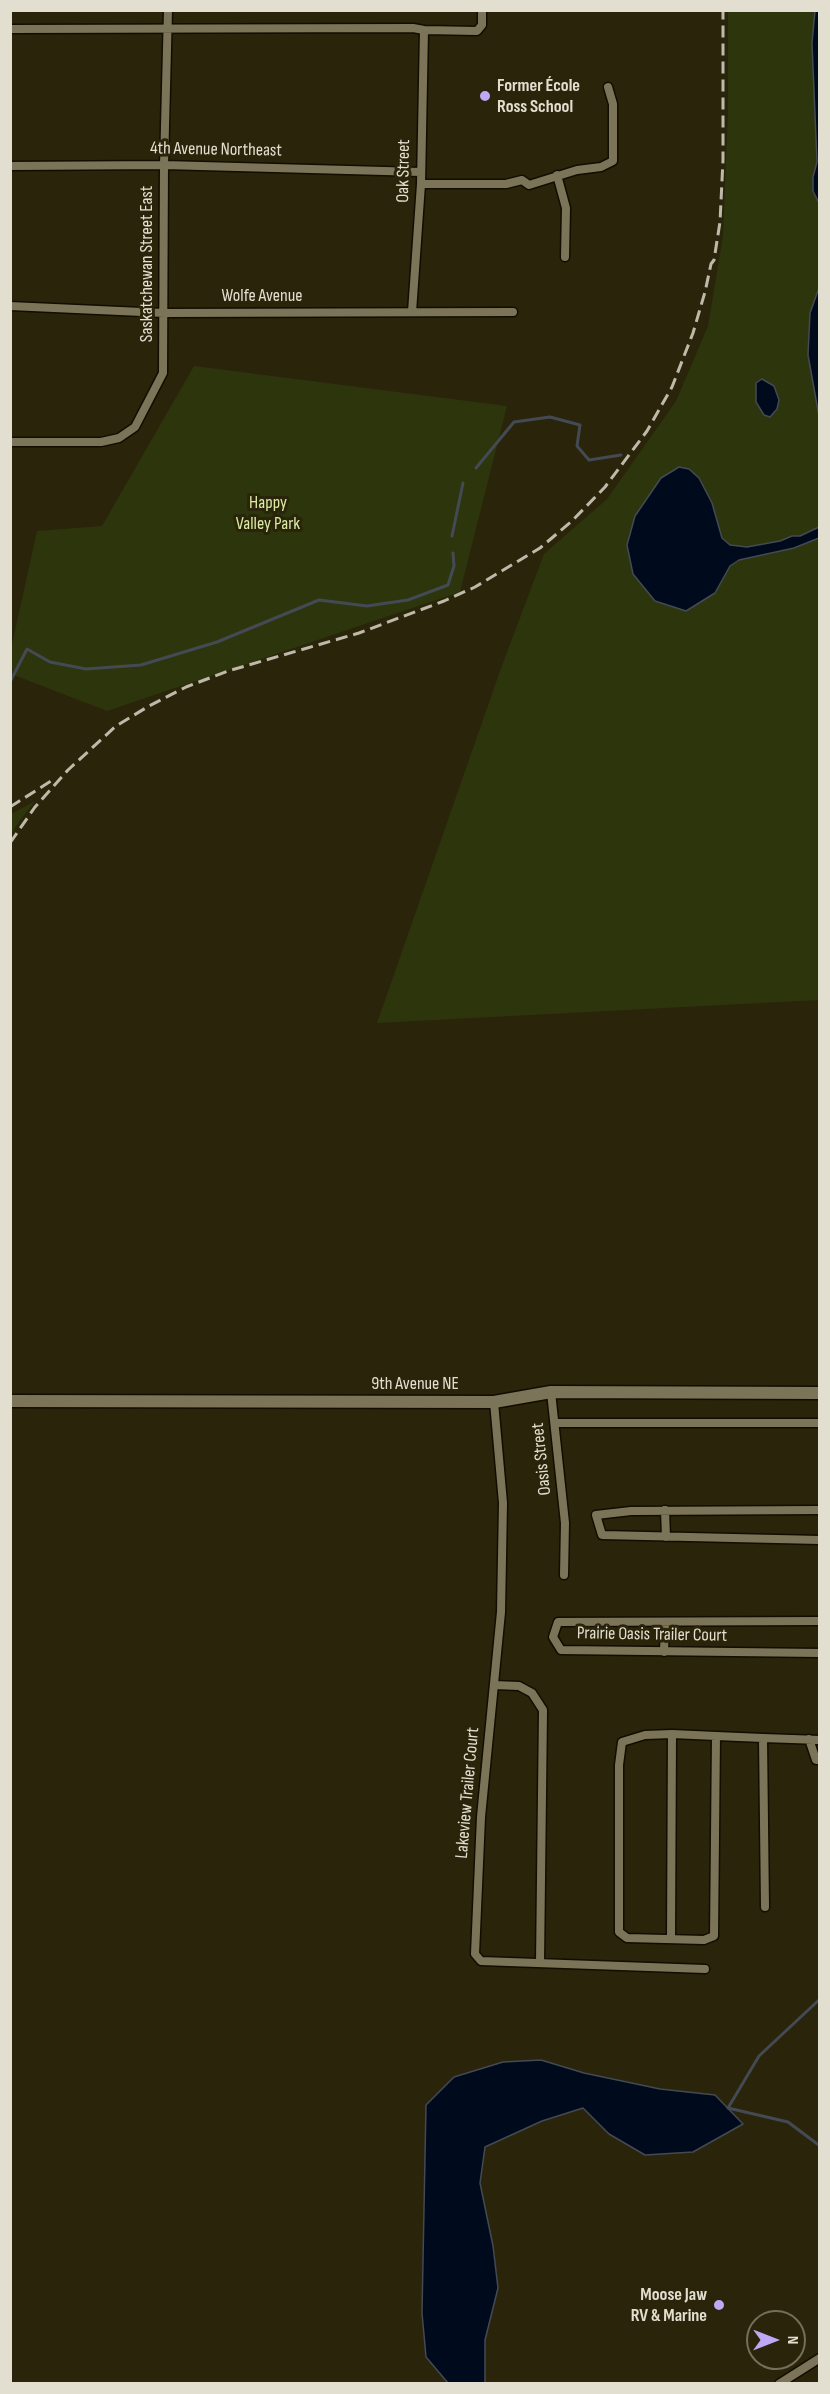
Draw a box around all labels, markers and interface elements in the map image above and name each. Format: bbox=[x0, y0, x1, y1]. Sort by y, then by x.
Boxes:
place label: Former École Ross School bbox=[497, 75, 580, 118]
marker: Former École Ross School bbox=[478, 89, 492, 103]
street label: 4th Avenue Northeast bbox=[150, 138, 282, 162]
street label: Oak Street bbox=[393, 139, 415, 203]
street label: Saskatchewan Street East bbox=[136, 186, 158, 342]
street label: Wolfe Avenue bbox=[221, 285, 303, 307]
park label: Happy Valley Park bbox=[236, 492, 300, 534]
street label: 9th Avenue NE bbox=[371, 1373, 459, 1395]
street label: Oasis Street bbox=[527, 1422, 557, 1496]
street label: Prairie Oasis Trailer Court bbox=[577, 1623, 727, 1647]
street label: Lakeview Trailer Court bbox=[451, 1726, 485, 1860]
place label: Moose Jaw RV & Marine bbox=[631, 2284, 707, 2326]
marker: Moose Jaw RV & Marine bbox=[712, 2298, 726, 2312]
north arrow bbox=[746, 2310, 806, 2370]
text: N bbox=[783, 2336, 802, 2344]

